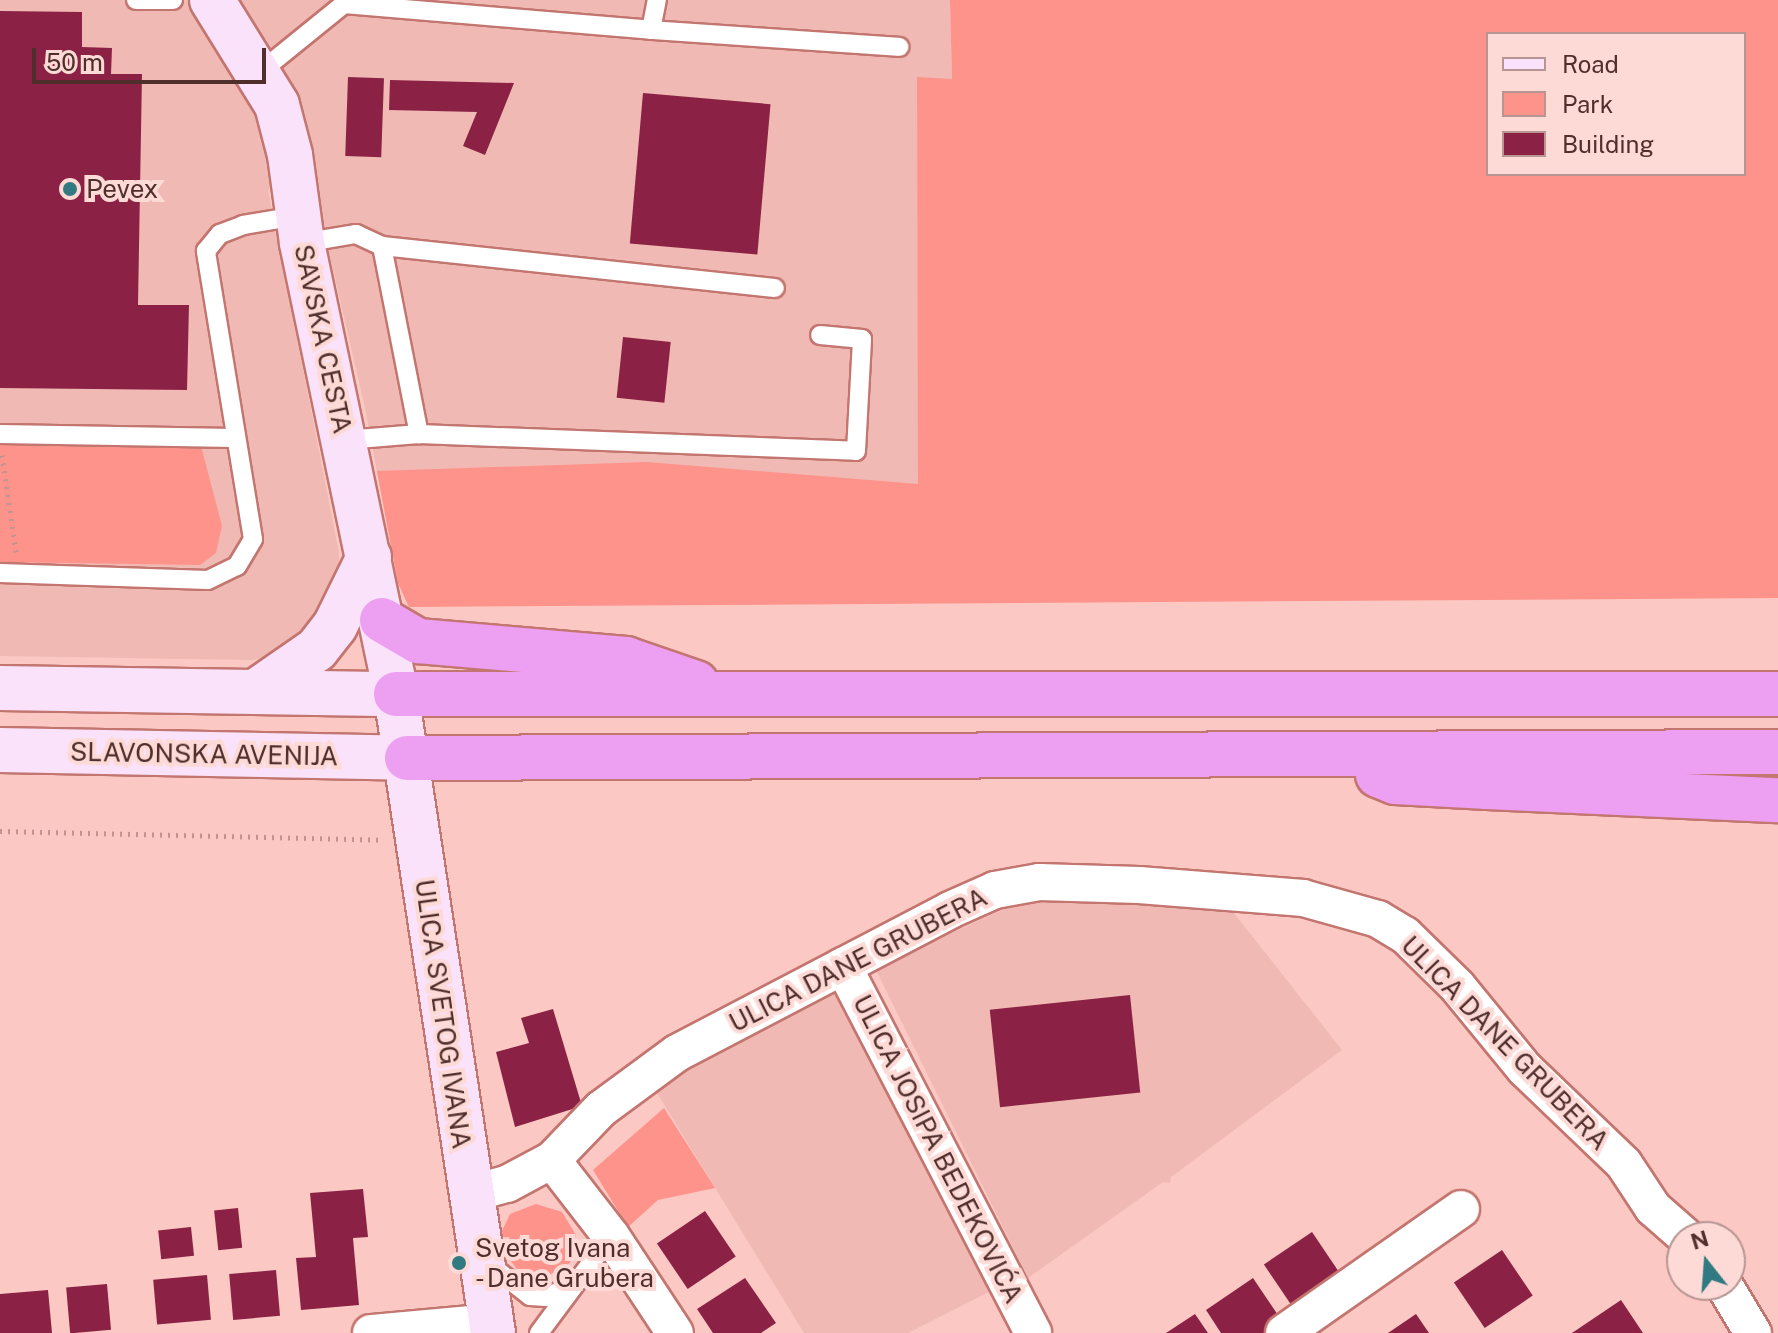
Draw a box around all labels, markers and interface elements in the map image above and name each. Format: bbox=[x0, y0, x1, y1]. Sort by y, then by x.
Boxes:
scale bar bbox=[36, 32, 270, 82]
legend bbox=[1486, 32, 1746, 176]
text: 50 m bbox=[46, 48, 103, 76]
text: Road bbox=[1562, 50, 1619, 78]
text: Park bbox=[1562, 90, 1613, 118]
text: Building bbox=[1562, 130, 1654, 158]
place label: Pevex bbox=[86, 173, 158, 205]
marker: Pevex bbox=[61, 180, 79, 198]
street label: SAVSKA CESTA bbox=[288, 242, 358, 436]
street label: SLAVONSKA AVENIJA bbox=[70, 736, 338, 772]
street label: ULICA SVETOG IVANA bbox=[409, 877, 477, 1151]
street label: ULICA DANE GRUBERA bbox=[724, 881, 992, 1039]
street label: ULICA DANE GRUBERA bbox=[1395, 930, 1615, 1156]
street label: ULICA JOSIPA BEDEKOVIĆA bbox=[846, 990, 1030, 1308]
north arrow bbox=[1666, 1221, 1746, 1301]
text: N bbox=[1688, 1225, 1712, 1255]
place label: Svetog Ivana - Dane Grubera bbox=[475, 1232, 658, 1294]
marker: Svetog Ivana - Dane Grubera bbox=[450, 1254, 468, 1272]

